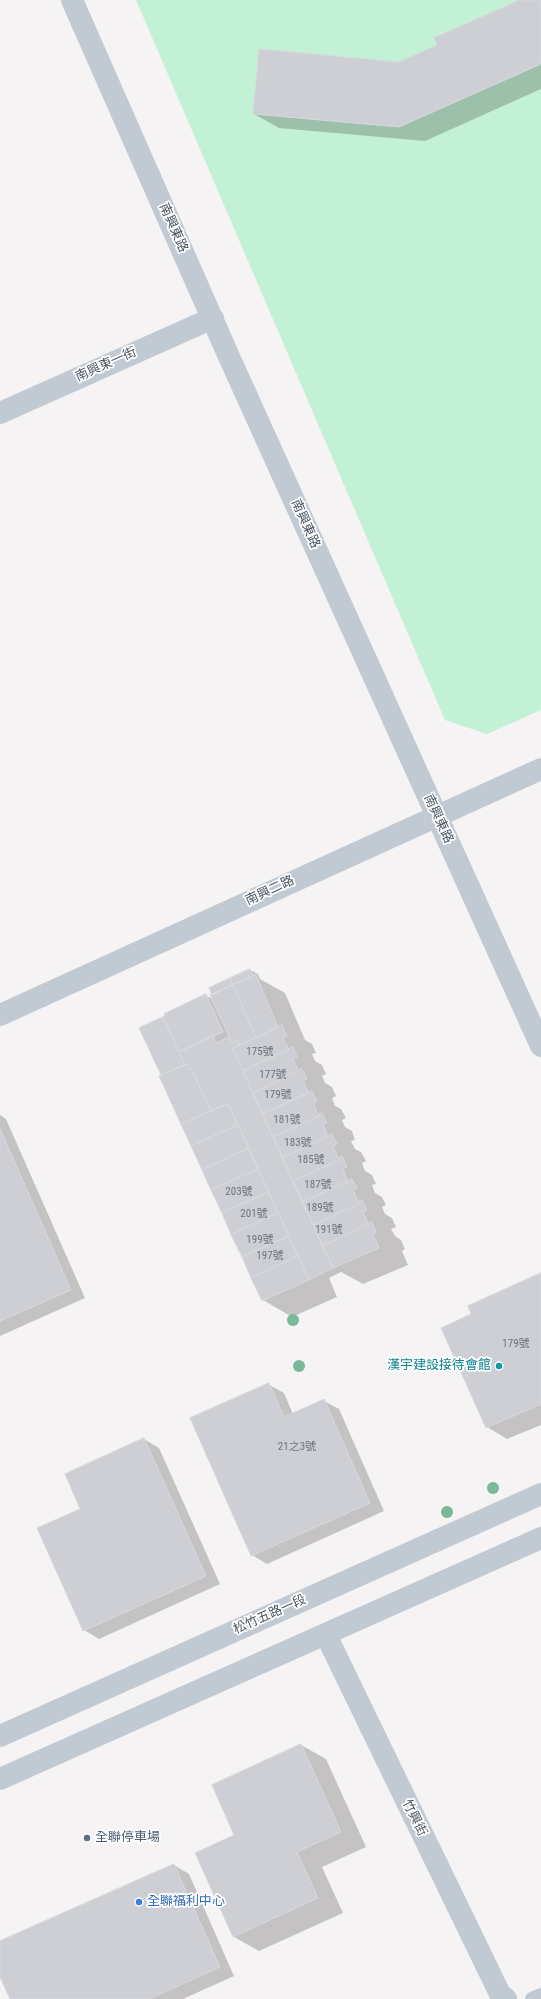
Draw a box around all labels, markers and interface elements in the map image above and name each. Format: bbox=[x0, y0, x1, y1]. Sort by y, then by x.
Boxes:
street label: 南興東路 bbox=[155, 201, 191, 255]
street label: 南興東一街 bbox=[73, 345, 139, 385]
street label: 南興東路 bbox=[287, 497, 323, 551]
street label: 南興東路 bbox=[420, 792, 456, 846]
street label: 南興二路 bbox=[243, 873, 297, 909]
house number: 175號 bbox=[246, 1045, 274, 1059]
house number: 177號 bbox=[259, 1068, 287, 1082]
house number: 179號 bbox=[264, 1088, 292, 1102]
house number: 181號 bbox=[273, 1113, 301, 1127]
house number: 183號 bbox=[284, 1136, 312, 1150]
house number: 185號 bbox=[297, 1153, 325, 1167]
house number: 187號 bbox=[304, 1178, 332, 1192]
house number: 203號 bbox=[225, 1185, 253, 1199]
house number: 189號 bbox=[306, 1201, 334, 1215]
house number: 201號 bbox=[240, 1207, 268, 1221]
house number: 191號 bbox=[315, 1223, 343, 1237]
house number: 199號 bbox=[246, 1233, 274, 1247]
house number: 197號 bbox=[256, 1249, 284, 1263]
house number: 179號 bbox=[502, 1337, 530, 1351]
place label: 漢宇建設接待會館 bbox=[387, 1358, 491, 1374]
marker: 漢宇建設接待會館 bbox=[494, 1361, 504, 1371]
house number: 21之3號 bbox=[278, 1440, 316, 1454]
street label: 松竹五路一段 bbox=[231, 1592, 309, 1638]
street label: 竹興街 bbox=[398, 1797, 430, 1839]
place label: 全聯停車場 bbox=[95, 1830, 160, 1846]
marker: 全聯停車場 bbox=[82, 1833, 92, 1843]
place label: 全聯福利中心 bbox=[147, 1894, 225, 1910]
marker: 全聯福利中心 bbox=[134, 1897, 144, 1907]

